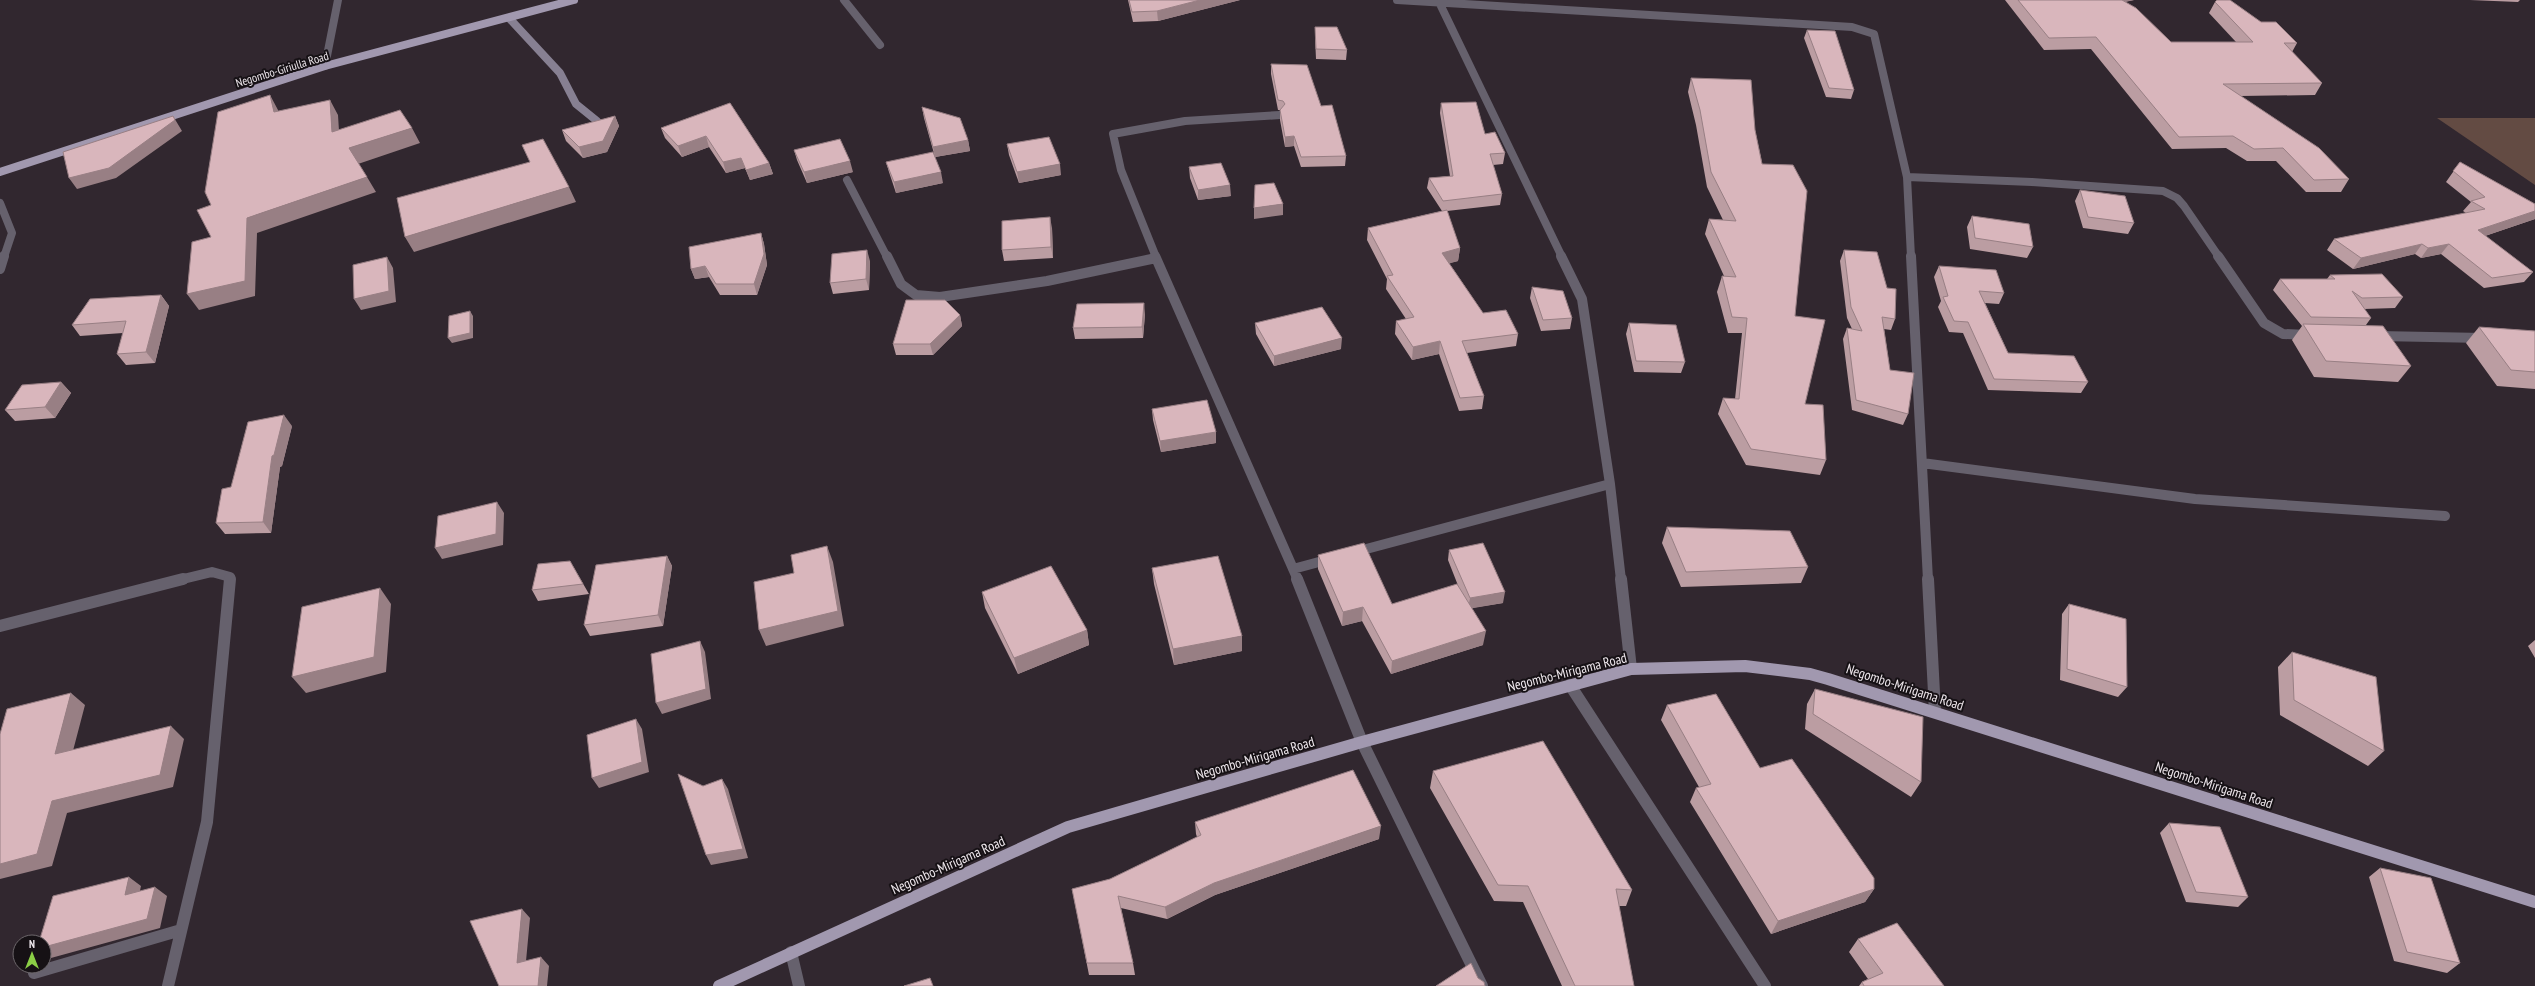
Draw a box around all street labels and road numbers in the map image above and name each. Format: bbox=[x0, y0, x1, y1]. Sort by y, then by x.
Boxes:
street label: Negombo-Giriulla Road bbox=[234, 48, 330, 90]
street label: Negombo-Mirigama Road bbox=[1505, 648, 1629, 696]
street label: Negombo-Mirigama Road bbox=[1844, 659, 1966, 715]
street label: Negombo-Mirigama Road bbox=[1194, 732, 1316, 784]
street label: Negombo-Mirigama Road bbox=[2153, 757, 2275, 813]
street label: Negombo-Mirigama Road bbox=[888, 832, 1008, 898]

